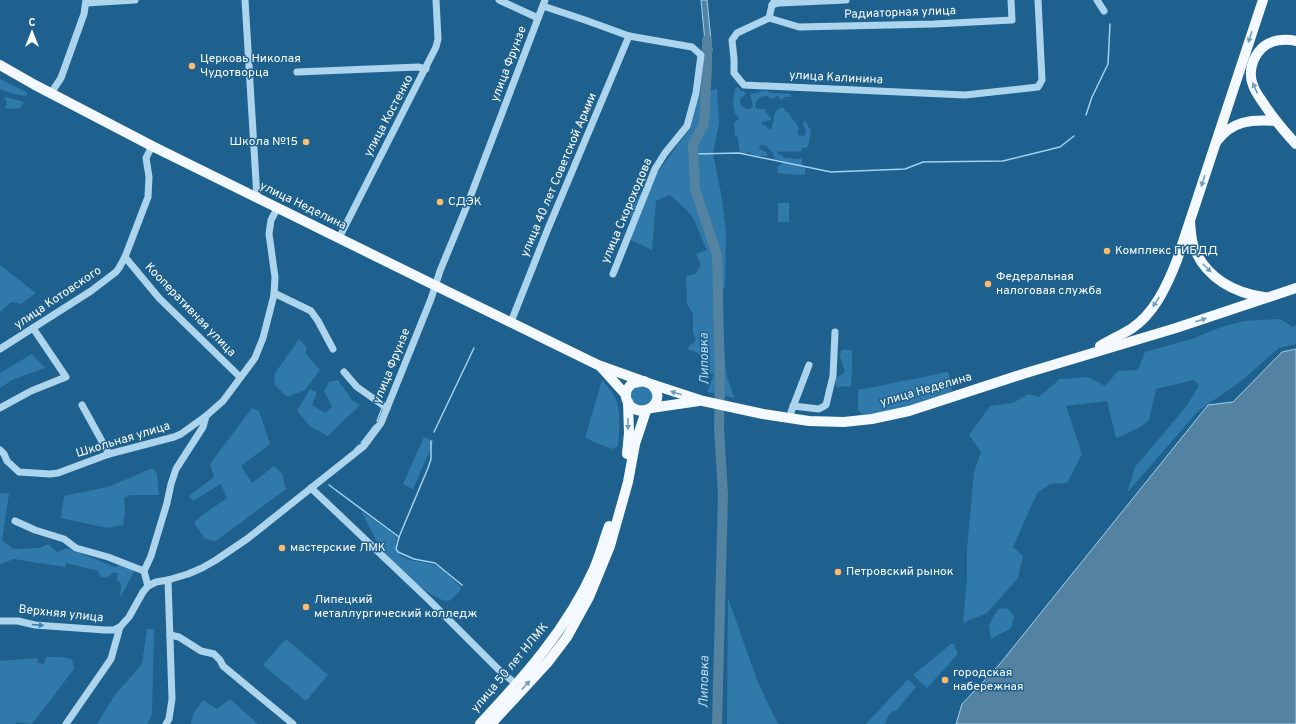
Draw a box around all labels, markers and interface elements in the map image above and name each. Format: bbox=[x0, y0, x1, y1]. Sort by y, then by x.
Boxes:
street label: Радиаторная улица bbox=[844, 3, 956, 23]
north arrow bbox=[12, 12, 52, 52]
text: С bbox=[28, 16, 36, 30]
street label: улица Фрунзе bbox=[487, 24, 531, 104]
one-way arrow bbox=[1247, 31, 1253, 43]
place label: Церковь Николая Чудотворца bbox=[200, 51, 301, 81]
marker: Церковь Николая Чудотворца bbox=[187, 61, 197, 71]
street label: улица Калинина bbox=[789, 68, 883, 88]
street label: улица Костенко bbox=[361, 72, 417, 160]
one-way arrow bbox=[1252, 83, 1258, 94]
street label: улица 40 лет Советской Армии bbox=[517, 90, 601, 260]
place label: Школа №15 bbox=[230, 134, 298, 150]
marker: Школа №15 bbox=[301, 137, 311, 147]
street label: улица Скороходова bbox=[598, 156, 656, 266]
one-way arrow bbox=[1199, 175, 1205, 187]
street label: улица Неделина bbox=[257, 178, 349, 234]
place label: СДЭК bbox=[448, 194, 482, 210]
marker: СДЭК bbox=[435, 197, 445, 207]
place label: Комплекс ГИБДД bbox=[1115, 243, 1218, 259]
marker: Комплекс ГИБДД bbox=[1102, 246, 1112, 256]
street label: Кооперативная улица bbox=[141, 260, 239, 360]
street label: улица Котовского bbox=[11, 263, 105, 333]
one-way arrow bbox=[1202, 263, 1212, 273]
place label: Федеральная налоговая служба bbox=[996, 269, 1102, 299]
marker: Федеральная налоговая служба bbox=[983, 279, 993, 289]
one-way arrow bbox=[1152, 297, 1160, 307]
one-way arrow bbox=[1195, 317, 1207, 323]
street label: улица Фрунзе bbox=[370, 326, 414, 406]
water label: Липовка bbox=[697, 332, 713, 385]
street label: улица Неделина bbox=[878, 369, 974, 411]
one-way arrow bbox=[670, 389, 682, 395]
street label: Школьная улица bbox=[74, 418, 172, 462]
one-way arrow bbox=[625, 418, 632, 430]
place label: мастерские ЛМК bbox=[290, 540, 386, 556]
marker: мастерские ЛМК bbox=[277, 543, 287, 553]
place label: Петровский рынок bbox=[846, 564, 954, 580]
marker: Петровский рынок bbox=[833, 567, 843, 577]
place label: Липецкий металлургический колледж bbox=[314, 592, 478, 622]
street label: Верхняя улица bbox=[18, 602, 104, 626]
marker: Липецкий металлургический колледж bbox=[301, 602, 311, 612]
street label: улица 50 лет НЛМК bbox=[468, 620, 552, 716]
one-way arrow bbox=[32, 621, 45, 628]
water label: Липовка bbox=[697, 655, 713, 708]
place label: городская набережная bbox=[953, 665, 1024, 695]
marker: городская набережная bbox=[940, 675, 950, 685]
one-way arrow bbox=[522, 680, 531, 690]

